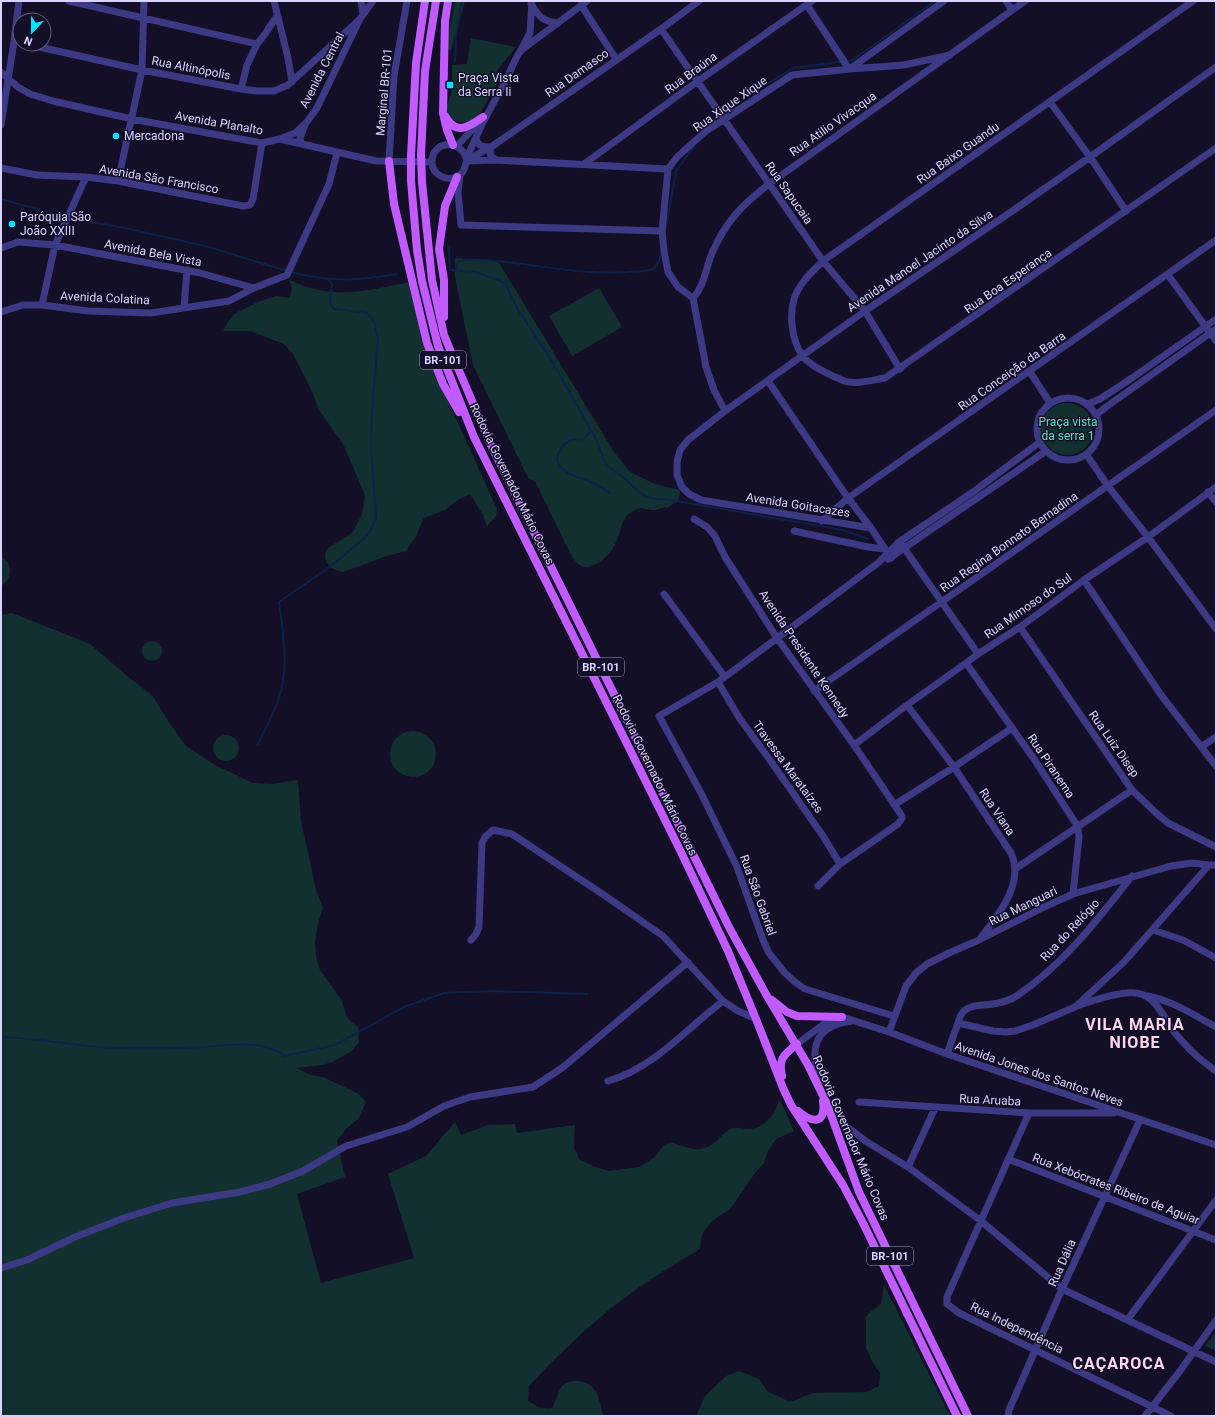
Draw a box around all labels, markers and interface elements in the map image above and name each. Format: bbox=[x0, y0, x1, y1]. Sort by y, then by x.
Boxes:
north arrow bbox=[12, 12, 52, 52]
street label: Avenida Central bbox=[297, 30, 347, 110]
text: N bbox=[22, 33, 34, 48]
street label: Rua Damasco bbox=[543, 46, 612, 100]
street label: Marginal BR-101 bbox=[373, 48, 395, 136]
street label: Rua Braúna bbox=[662, 49, 720, 97]
street label: Rua Altinópolis bbox=[150, 53, 232, 83]
place label: Praça Vista da Serra Ii bbox=[458, 71, 519, 99]
street label: Rua Xique Xique bbox=[690, 73, 770, 135]
marker: Praça Vista da Serra Ii bbox=[445, 80, 455, 90]
street label: Rua Atilio Vivacqua bbox=[787, 89, 879, 159]
street label: Avenida Planalto bbox=[174, 108, 264, 138]
street label: Rua Baixo Guandu bbox=[914, 119, 1002, 187]
place label: Mercadona bbox=[124, 129, 184, 143]
marker: Mercadona bbox=[111, 131, 121, 141]
street label: Rua Sapucaia bbox=[762, 159, 816, 227]
street label: Avenida São Francisco bbox=[98, 162, 220, 196]
street label: Avenida Manoel Jacinto da Silva bbox=[845, 207, 995, 315]
place label: Paróquia São João XXIII bbox=[20, 210, 91, 238]
marker: Paróquia São João XXIII bbox=[7, 219, 17, 229]
street label: Avenida Bela Vista bbox=[103, 237, 203, 269]
street label: Rua Boa Esperança bbox=[962, 246, 1054, 316]
street label: Avenida Colatina bbox=[60, 289, 150, 307]
street label: Rua Conceição da Barra bbox=[956, 329, 1068, 413]
road number: BR-101 bbox=[420, 351, 466, 369]
street label: Rodovia Governador Mário Covas bbox=[467, 401, 557, 567]
park label: Praça vista da serra 1 bbox=[1038, 415, 1098, 443]
street label: Rua Regina Bonnato Bernadina bbox=[938, 489, 1080, 595]
street label: Avenida Goitacazes bbox=[745, 490, 851, 520]
street label: Rua Mimoso do Sul bbox=[982, 571, 1074, 641]
street label: Avenida Presidente Kennedy bbox=[756, 587, 852, 721]
road number: BR-101 bbox=[578, 658, 624, 676]
street label: Rodovia Governador Mário Covas bbox=[610, 692, 700, 858]
street label: Rua Luiz Disep bbox=[1086, 708, 1142, 780]
street label: Travessa Marataízes bbox=[750, 718, 826, 816]
street label: Rua Piranema bbox=[1024, 731, 1078, 801]
street label: Rua Viana bbox=[976, 786, 1018, 838]
street label: Rua São Gabriel bbox=[737, 853, 779, 937]
street label: Rua Manguari bbox=[987, 883, 1059, 929]
street label: Rua do Relógio bbox=[1038, 896, 1103, 964]
district label: VILA MARIA NIOBE bbox=[1085, 1015, 1185, 1052]
street label: Avenida Jones dos Santos Neves bbox=[953, 1039, 1125, 1109]
street label: Rodovia Governador Mário Covas bbox=[810, 1053, 892, 1223]
street label: Rua Aruaba bbox=[959, 1091, 1021, 1109]
street label: Rua Xebócrates Ribeiro de Aguiar bbox=[1030, 1151, 1202, 1227]
street label: Rua Dália bbox=[1045, 1237, 1079, 1289]
road number: BR-101 bbox=[867, 1247, 913, 1265]
street label: Rua Independência bbox=[968, 1299, 1066, 1357]
district label: CAÇAROCA bbox=[1073, 1354, 1165, 1373]

